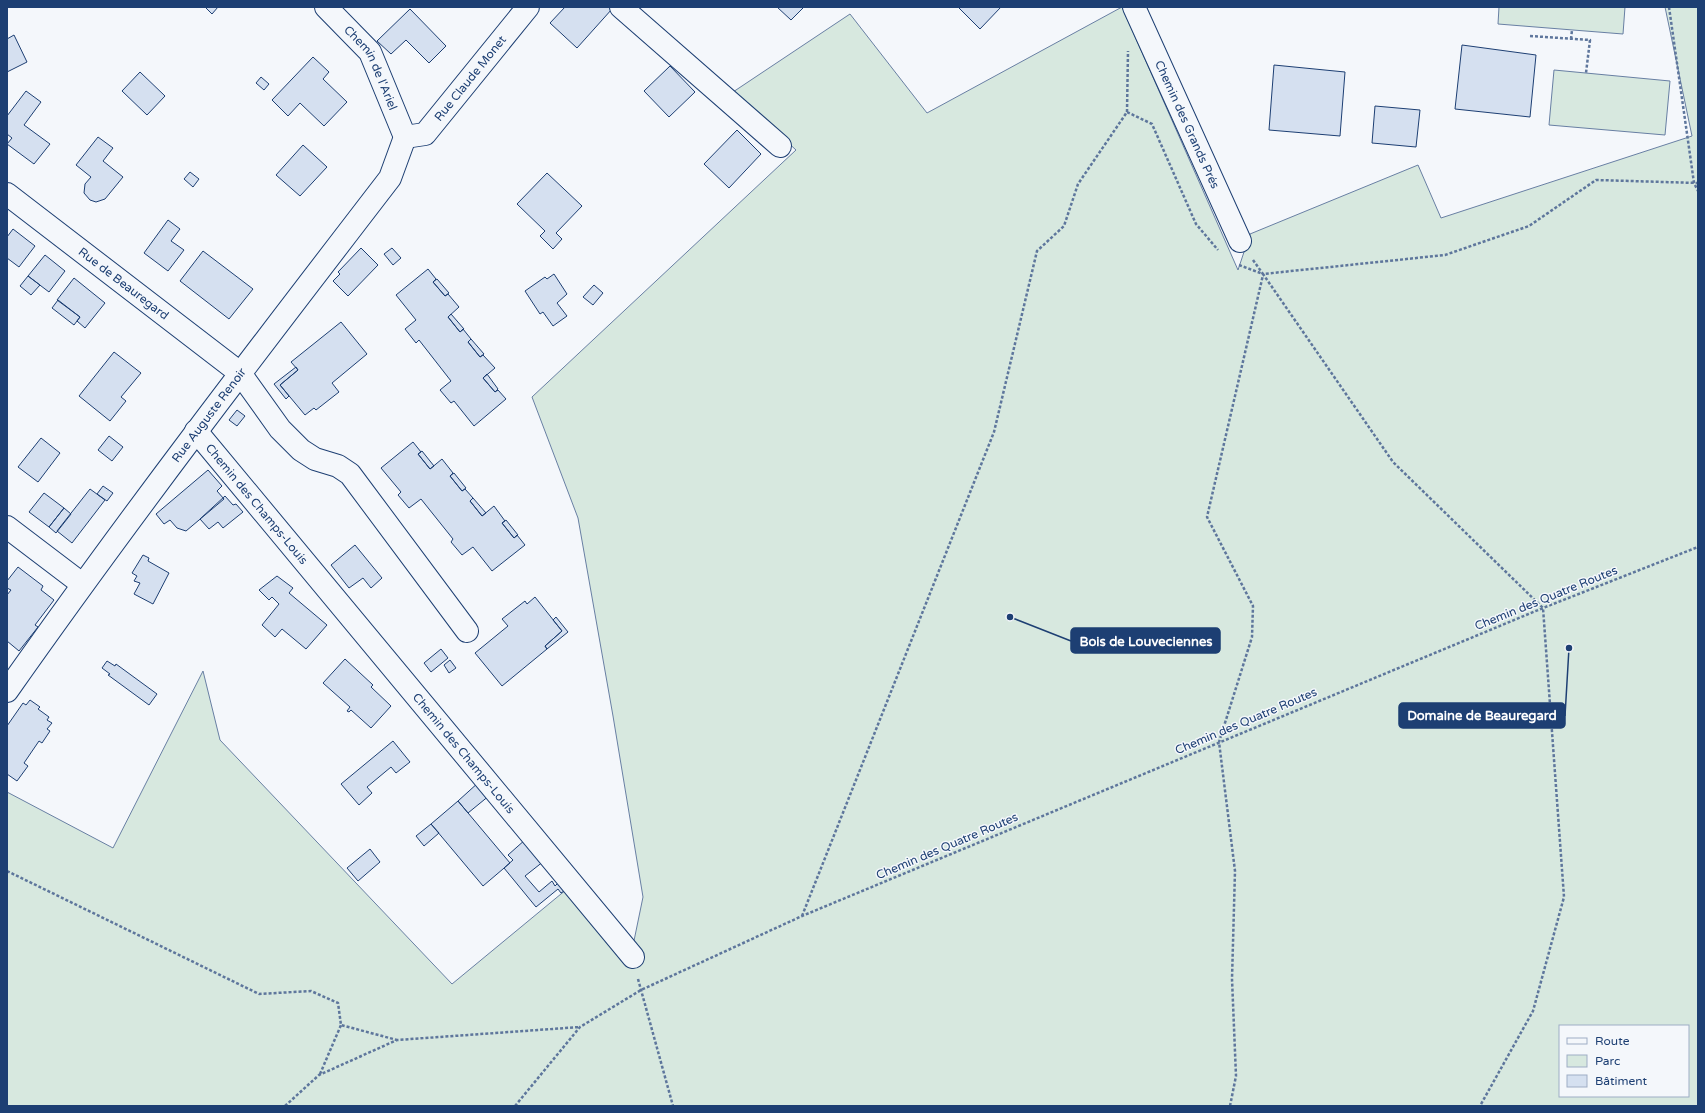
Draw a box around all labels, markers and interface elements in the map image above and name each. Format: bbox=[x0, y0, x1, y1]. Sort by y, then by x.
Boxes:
street label: Chemin de l'Ariel bbox=[341, 23, 400, 112]
street label: Rue Claude Monet bbox=[431, 32, 509, 124]
street label: Chemin des Grands Prés bbox=[1152, 58, 1222, 191]
street label: Rue de Beauregard bbox=[76, 245, 171, 323]
street label: Rue Auguste Renoir bbox=[169, 365, 249, 465]
street label: Chemin des Champs-Louis bbox=[203, 441, 311, 567]
street label: Chemin des Quatre Routes bbox=[1473, 563, 1620, 633]
callout: Bois de Louveciennes bbox=[1071, 628, 1220, 653]
text: Bois de Louveciennes bbox=[1079, 634, 1213, 650]
street label: Chemin des Quatre Routes bbox=[1173, 685, 1319, 757]
street label: Chemin des Champs-Louis bbox=[410, 690, 518, 816]
callout: Domaine de Beauregard bbox=[1399, 703, 1565, 728]
text: Domaine de Beauregard bbox=[1407, 708, 1557, 724]
street label: Chemin des Quatre Routes bbox=[874, 810, 1020, 882]
legend bbox=[1559, 1025, 1689, 1097]
text: Route bbox=[1595, 1034, 1630, 1048]
text: Parc bbox=[1595, 1054, 1620, 1068]
text: Bâtiment bbox=[1595, 1074, 1647, 1088]

